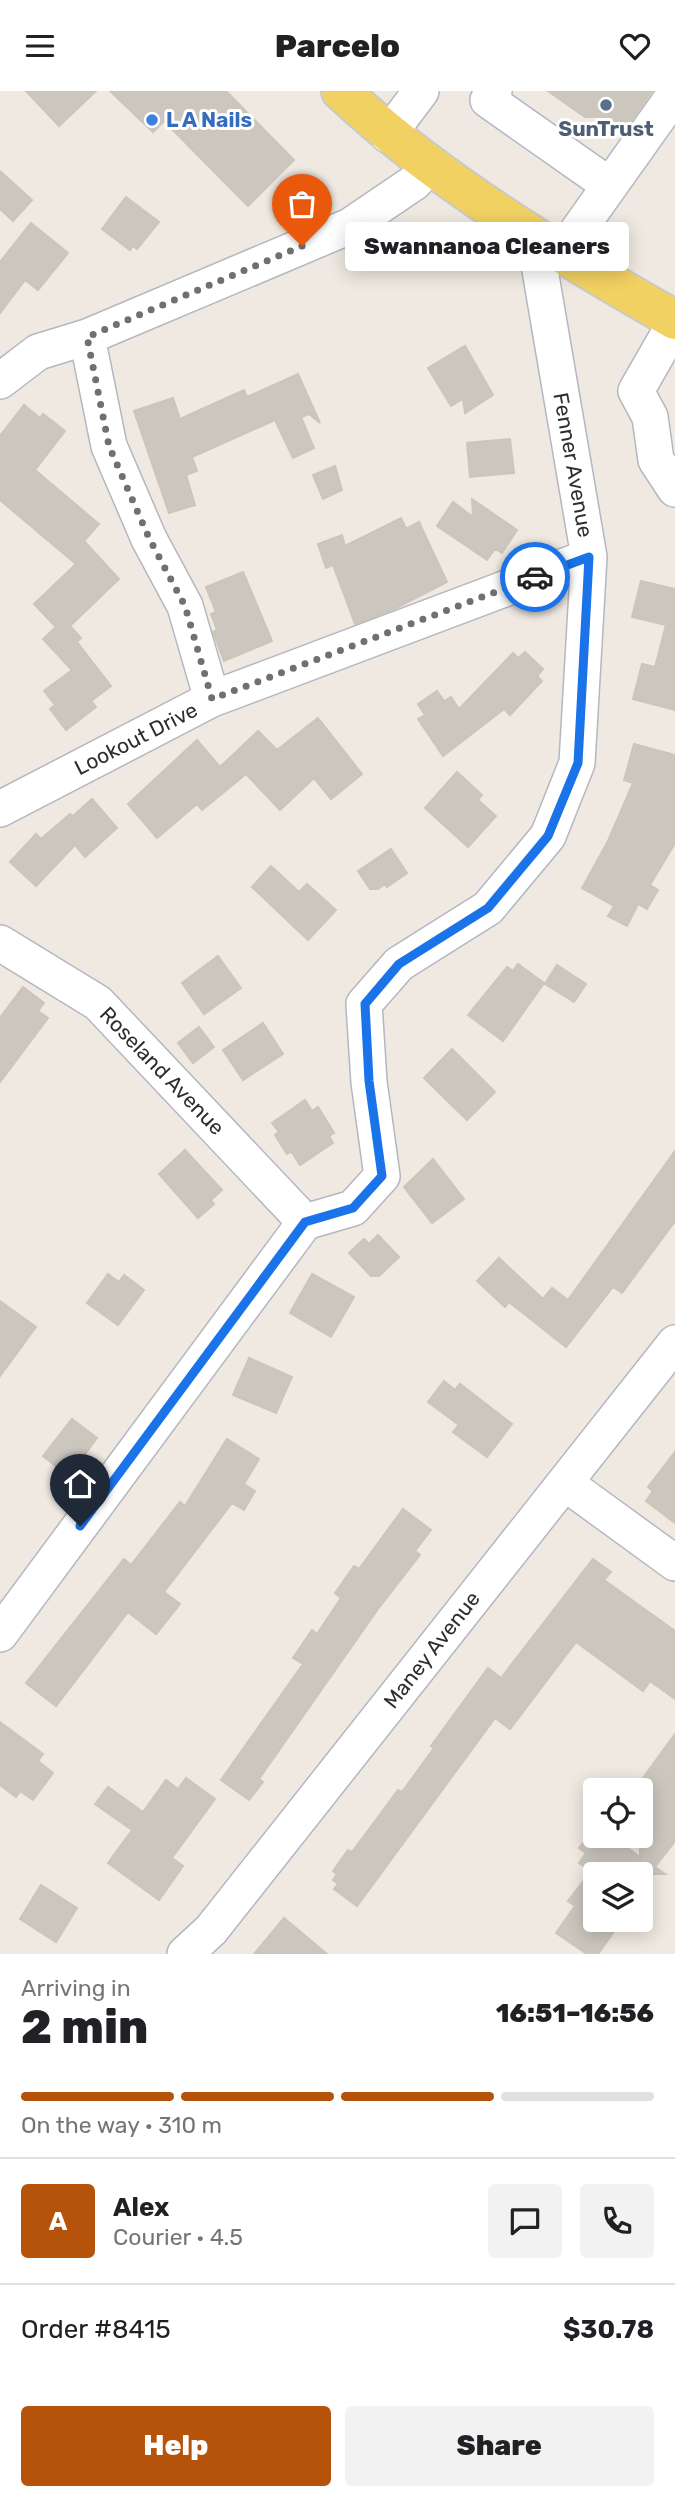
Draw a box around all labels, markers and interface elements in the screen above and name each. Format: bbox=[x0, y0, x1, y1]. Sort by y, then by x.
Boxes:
icon: menu bbox=[21, 27, 59, 65]
text: Parcelo bbox=[275, 27, 400, 65]
icon: heart bbox=[616, 27, 654, 65]
marker: SunTrust bbox=[598, 97, 614, 113]
place label: L A Nails bbox=[166, 107, 252, 132]
marker: L A Nails bbox=[144, 112, 160, 128]
place label: SunTrust bbox=[558, 116, 654, 141]
pin bbox=[272, 174, 332, 246]
icon: bag bbox=[283, 185, 321, 223]
callout: Swannanoa Cleaners bbox=[344, 221, 628, 271]
text: Swannanoa Cleaners bbox=[364, 232, 610, 260]
street label: Fenner Avenue bbox=[548, 391, 599, 539]
courier bbox=[500, 542, 570, 612]
icon: car bbox=[516, 558, 554, 596]
street label: Lookout Drive bbox=[70, 697, 201, 780]
street label: Roseland Avenue bbox=[95, 1001, 230, 1140]
pin bbox=[50, 1454, 110, 1526]
icon: home bbox=[61, 1465, 99, 1503]
street label: Maney Avenue bbox=[378, 1586, 485, 1713]
map controls bbox=[583, 1778, 653, 1932]
button: locate bbox=[583, 1778, 653, 1848]
button: layers bbox=[583, 1862, 653, 1932]
text: Arriving in bbox=[21, 1974, 131, 2002]
text: 16:51–16:56 bbox=[496, 1998, 654, 2029]
text: 2 min bbox=[21, 2000, 148, 2055]
text: On the way · 310 m bbox=[21, 2111, 222, 2139]
button: chat bbox=[488, 2184, 562, 2258]
button: phone bbox=[580, 2184, 654, 2258]
text: Alex bbox=[113, 2192, 169, 2223]
text: A bbox=[49, 2206, 67, 2237]
text: Courier · 4.5 bbox=[113, 2223, 243, 2251]
text: Order #8415 bbox=[21, 2314, 171, 2345]
text: $30.78 bbox=[563, 2314, 654, 2345]
button: Help bbox=[21, 2406, 331, 2486]
button: Share bbox=[345, 2406, 654, 2486]

